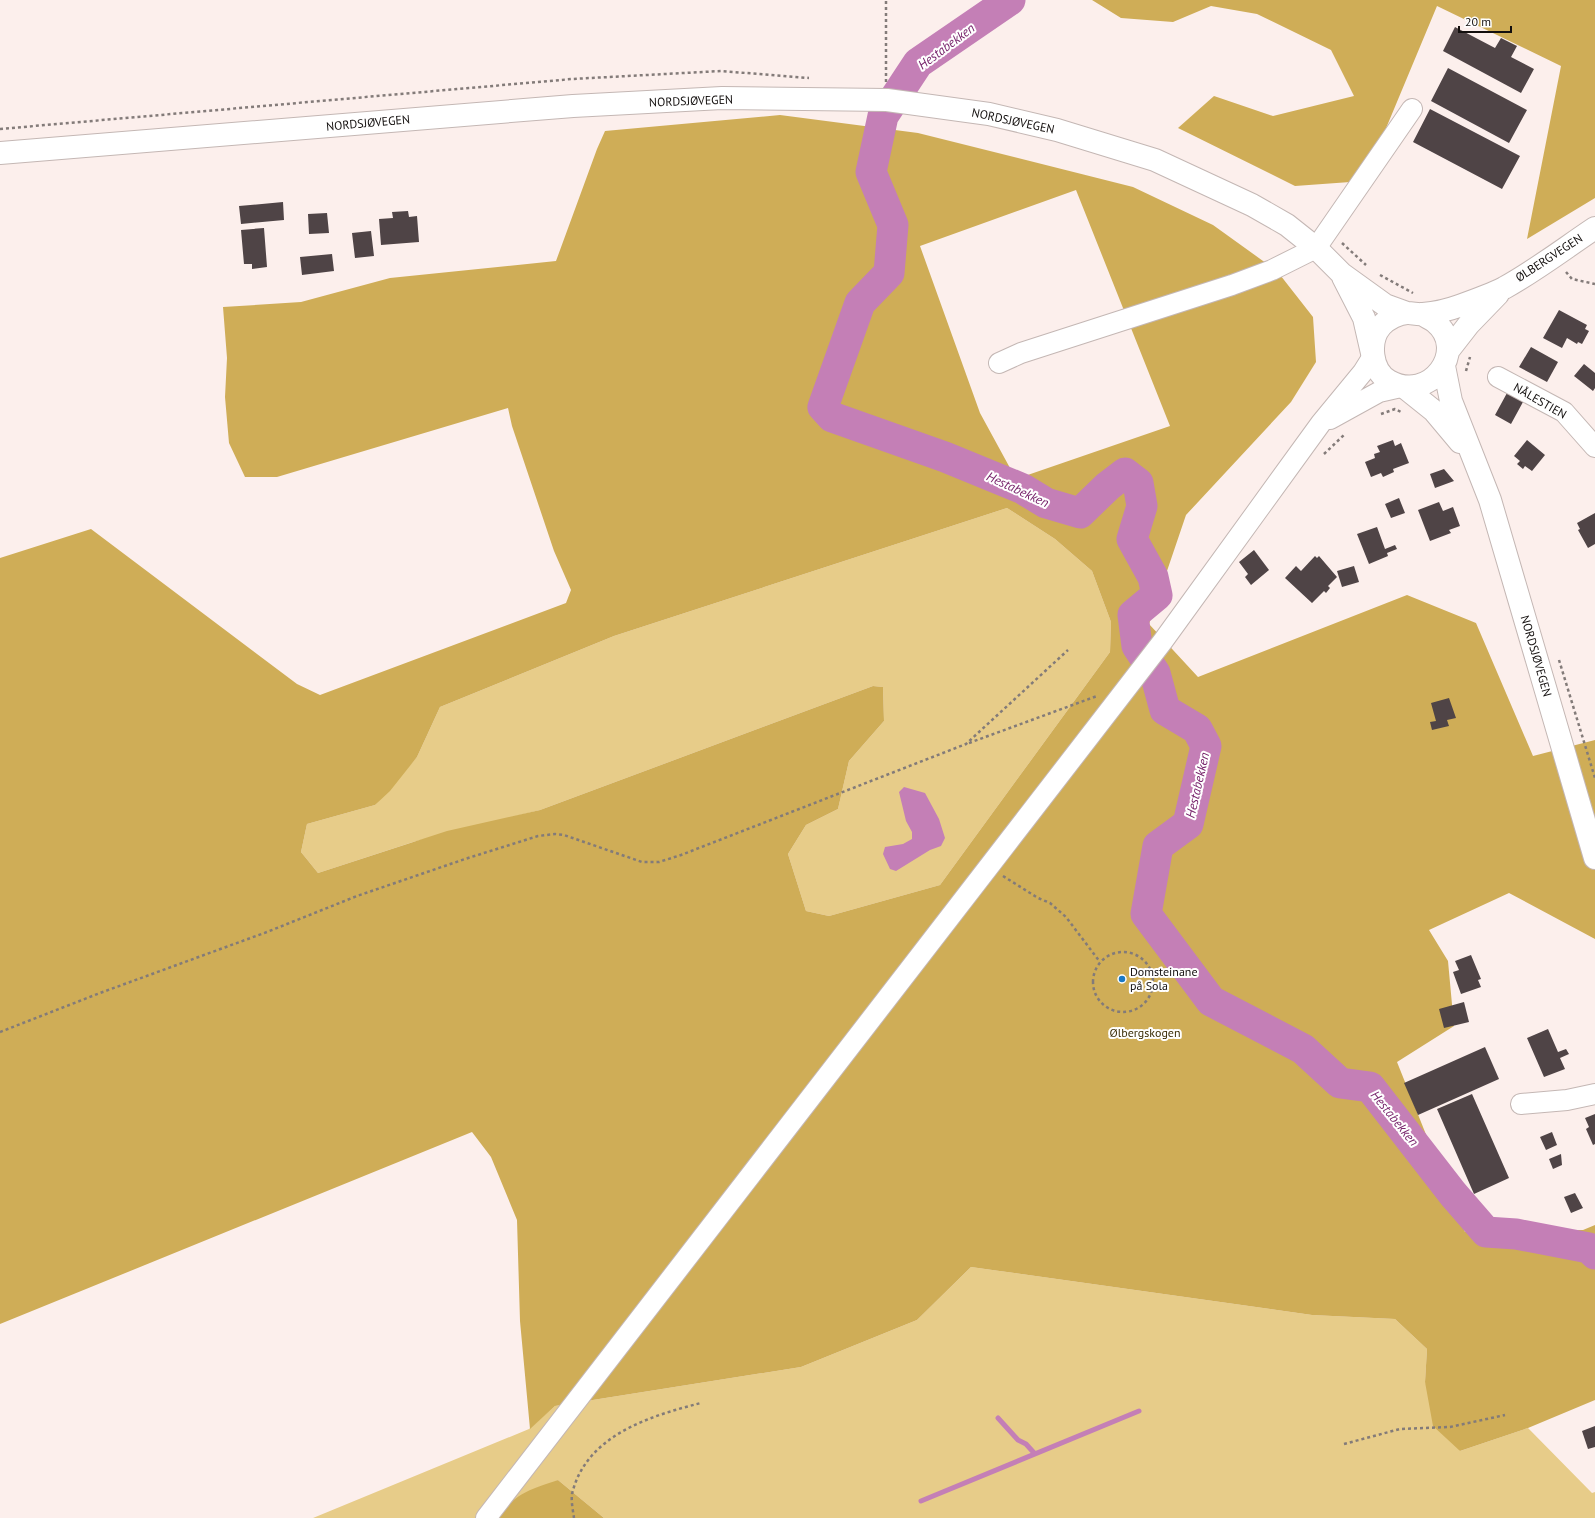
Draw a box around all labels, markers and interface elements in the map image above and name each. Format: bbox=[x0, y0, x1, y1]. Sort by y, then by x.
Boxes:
scale bar bbox=[1459, 8, 1511, 34]
text: 20 m bbox=[1465, 14, 1491, 29]
water label: Hestabekken bbox=[914, 19, 978, 73]
street label: NORDSJØVEGEN bbox=[649, 92, 733, 109]
street label: NORDSJØVEGEN bbox=[970, 104, 1056, 137]
street label: NORDSJØVEGEN bbox=[325, 111, 411, 134]
street label: ØLBERGVEGEN bbox=[1512, 230, 1585, 285]
street label: NÅLESTIEN bbox=[1511, 379, 1569, 422]
water label: Hestabekken bbox=[984, 468, 1052, 511]
street label: NORDSJØVEGEN bbox=[1518, 613, 1555, 698]
water label: Hestabekken bbox=[1182, 750, 1213, 820]
place label: Domsteinane på Sola bbox=[1130, 964, 1198, 993]
marker: Domsteinane på Sola bbox=[1117, 974, 1127, 984]
park label: Ølbergskogen bbox=[1109, 1025, 1181, 1040]
water label: Hestabekken bbox=[1367, 1087, 1422, 1150]

